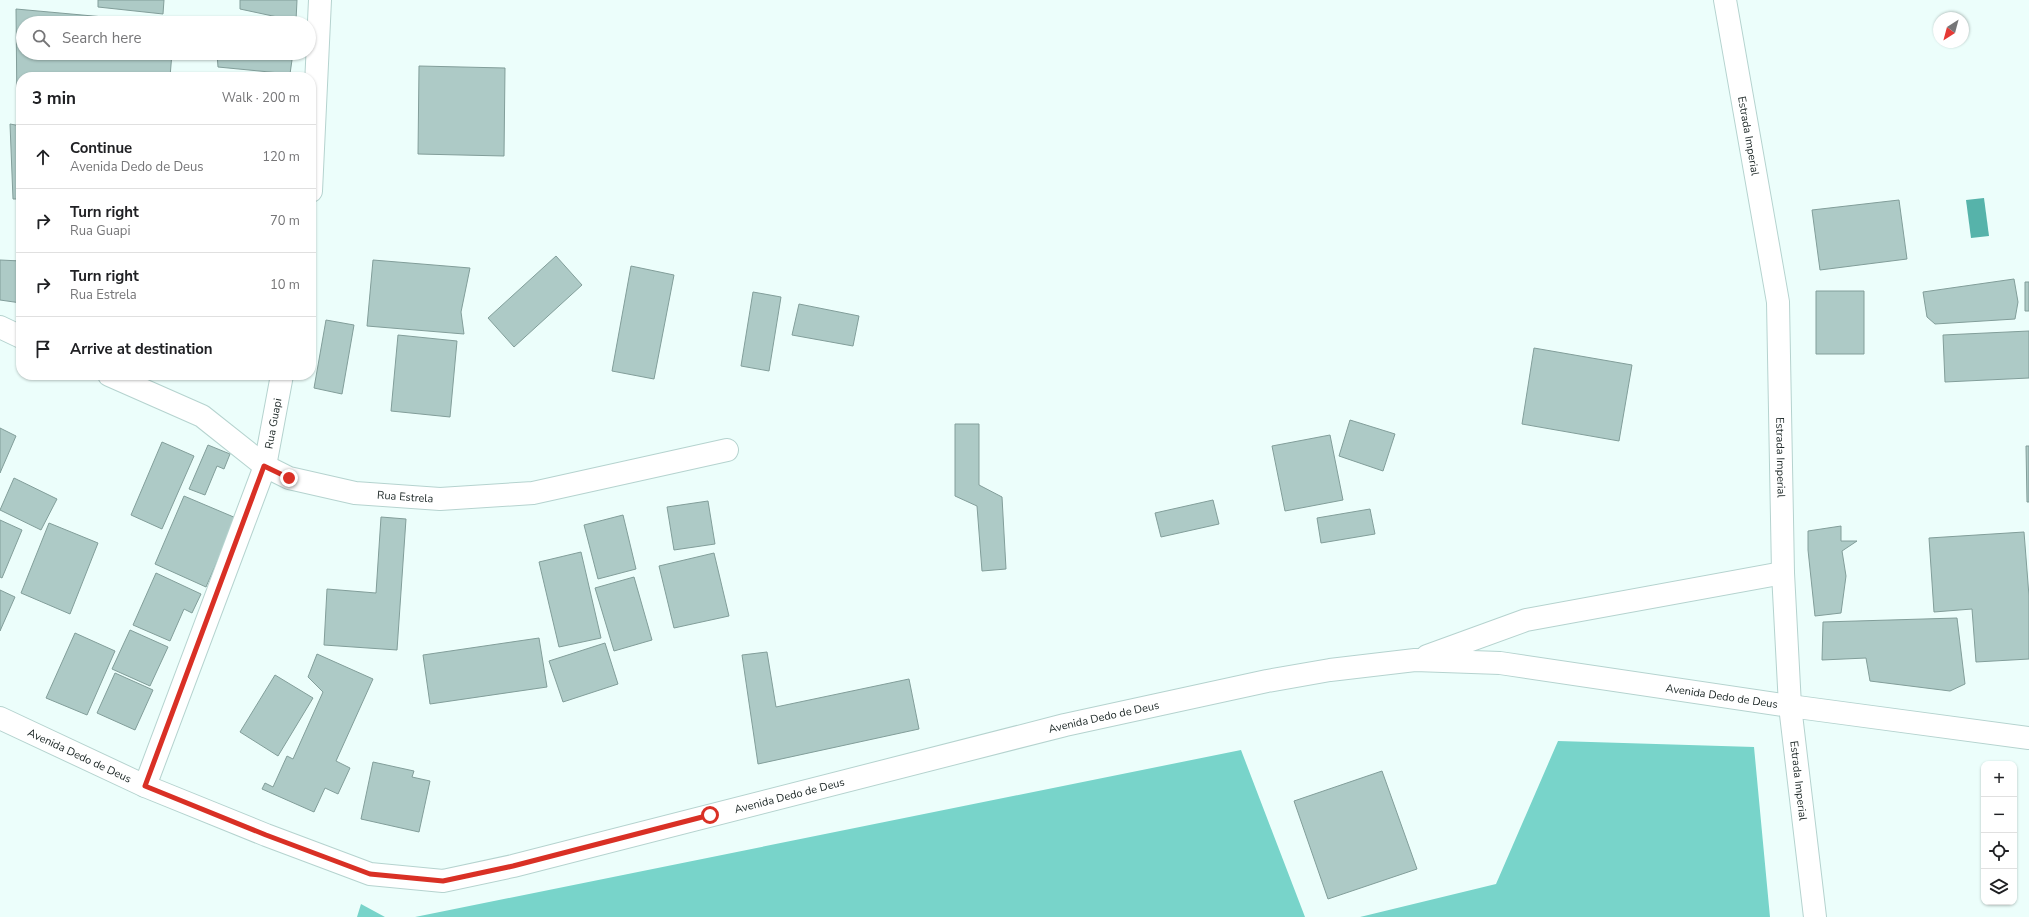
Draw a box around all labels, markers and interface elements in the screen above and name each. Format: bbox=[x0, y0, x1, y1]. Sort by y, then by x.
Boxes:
north arrow bbox=[1933, 12, 1969, 48]
search box bbox=[16, 16, 316, 60]
icon: search bbox=[30, 27, 52, 49]
text: Search here bbox=[62, 28, 142, 48]
text: 3 min bbox=[32, 87, 76, 110]
text: Walk · 200 m bbox=[222, 89, 300, 107]
street label: Estrada Imperial bbox=[1734, 95, 1763, 178]
text: Continue bbox=[70, 138, 132, 158]
icon: ahead bbox=[32, 146, 54, 168]
text: 120 m bbox=[262, 148, 300, 166]
text: Avenida Dedo de Deus bbox=[70, 158, 204, 176]
text: Turn right bbox=[70, 202, 139, 222]
icon: right bbox=[32, 210, 54, 232]
text: 70 m bbox=[270, 212, 300, 230]
text: Rua Guapi bbox=[70, 222, 130, 240]
text: Turn right bbox=[70, 266, 139, 286]
icon: right bbox=[32, 274, 54, 296]
text: 10 m bbox=[270, 276, 300, 294]
text: Rua Estrela bbox=[70, 286, 137, 304]
icon: arrive bbox=[32, 338, 54, 360]
text: Arrive at destination bbox=[70, 339, 213, 359]
street label: Rua Guapi bbox=[261, 397, 286, 450]
street label: Estrada Imperial bbox=[1772, 417, 1789, 498]
route end bbox=[280, 469, 298, 487]
street label: Rua Estrela bbox=[377, 488, 434, 507]
street label: Avenida Dedo de Deus bbox=[1665, 681, 1779, 712]
street label: Avenida Dedo de Deus bbox=[1047, 698, 1161, 737]
street label: Avenida Dedo de Deus bbox=[25, 725, 134, 787]
street label: Estrada Imperial bbox=[1786, 740, 1811, 822]
map controls bbox=[1981, 761, 2017, 905]
button: + bbox=[1981, 761, 2017, 797]
street label: Avenida Dedo de Deus bbox=[733, 775, 846, 817]
button: − bbox=[1981, 797, 2017, 833]
route start bbox=[701, 806, 719, 824]
button: locate bbox=[1981, 833, 2017, 869]
button: layers bbox=[1981, 869, 2017, 905]

